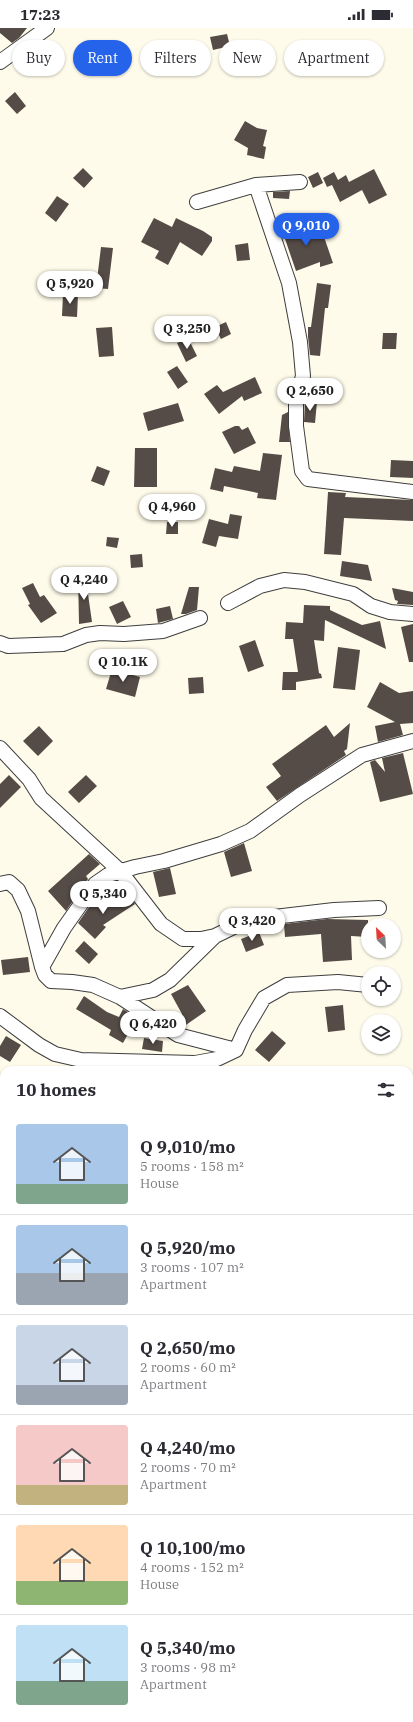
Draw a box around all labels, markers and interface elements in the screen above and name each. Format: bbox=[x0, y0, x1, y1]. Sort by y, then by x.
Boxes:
text: 17:23 bbox=[20, 5, 61, 24]
chip: Buy bbox=[12, 40, 65, 76]
chip: Rent bbox=[73, 40, 132, 76]
chip: Filters bbox=[140, 40, 211, 76]
chip: New bbox=[219, 40, 276, 76]
chip: Apartment bbox=[284, 40, 384, 76]
pin: Q 9,010 bbox=[269, 213, 343, 247]
text: Q 9,010 bbox=[282, 217, 330, 234]
pin: Q 5,920 bbox=[33, 271, 107, 305]
text: Q 5,920 bbox=[46, 275, 94, 292]
pin: Q 3,250 bbox=[150, 316, 224, 350]
text: Q 3,250 bbox=[163, 320, 211, 337]
pin: Q 2,650 bbox=[273, 378, 347, 412]
text: Q 2,650 bbox=[286, 382, 334, 399]
pin: Q 4,960 bbox=[135, 494, 209, 528]
text: Q 4,960 bbox=[148, 498, 196, 515]
pin: Q 4,240 bbox=[47, 567, 121, 601]
text: Q 4,240 bbox=[60, 571, 108, 588]
pin: Q 10.1K bbox=[86, 649, 160, 683]
text: Q 10.1K bbox=[98, 653, 148, 670]
pin: Q 5,340 bbox=[66, 881, 140, 915]
text: Q 5,340 bbox=[79, 885, 127, 902]
pin: Q 3,420 bbox=[215, 908, 289, 942]
text: Q 3,420 bbox=[228, 912, 276, 929]
north arrow bbox=[361, 918, 401, 958]
map controls bbox=[361, 918, 401, 1054]
button: locate bbox=[361, 966, 401, 1006]
pin: Q 6,420 bbox=[116, 1011, 190, 1045]
button: layers bbox=[361, 1014, 401, 1054]
text: Q 6,420 bbox=[129, 1015, 177, 1032]
text: 10 homes bbox=[16, 1079, 96, 1101]
icon: filters bbox=[375, 1079, 397, 1101]
text: Q 9,010/mo bbox=[140, 1136, 235, 1158]
icon: home bbox=[48, 1140, 96, 1188]
text: 5 rooms · 158 m² bbox=[140, 1158, 244, 1175]
text: House bbox=[140, 1175, 179, 1192]
text: Q 5,920/mo bbox=[140, 1237, 235, 1259]
icon: home bbox=[48, 1241, 96, 1289]
text: 3 rooms · 107 m² bbox=[140, 1259, 244, 1276]
text: Apartment bbox=[140, 1276, 207, 1293]
text: Q 2,650/mo bbox=[140, 1337, 235, 1359]
icon: home bbox=[48, 1341, 96, 1389]
text: 2 rooms · 60 m² bbox=[140, 1359, 236, 1376]
text: Apartment bbox=[140, 1376, 207, 1393]
text: Q 4,240/mo bbox=[140, 1437, 235, 1459]
icon: home bbox=[48, 1441, 96, 1489]
text: 2 rooms · 70 m² bbox=[140, 1459, 236, 1476]
text: Apartment bbox=[140, 1476, 207, 1493]
text: Q 10,100/mo bbox=[140, 1537, 246, 1559]
icon: home bbox=[48, 1541, 96, 1589]
text: 4 rooms · 152 m² bbox=[140, 1559, 244, 1576]
text: House bbox=[140, 1576, 179, 1593]
text: Q 5,340/mo bbox=[140, 1637, 235, 1659]
icon: home bbox=[48, 1641, 96, 1689]
text: 3 rooms · 98 m² bbox=[140, 1659, 236, 1676]
text: Apartment bbox=[140, 1676, 207, 1693]

